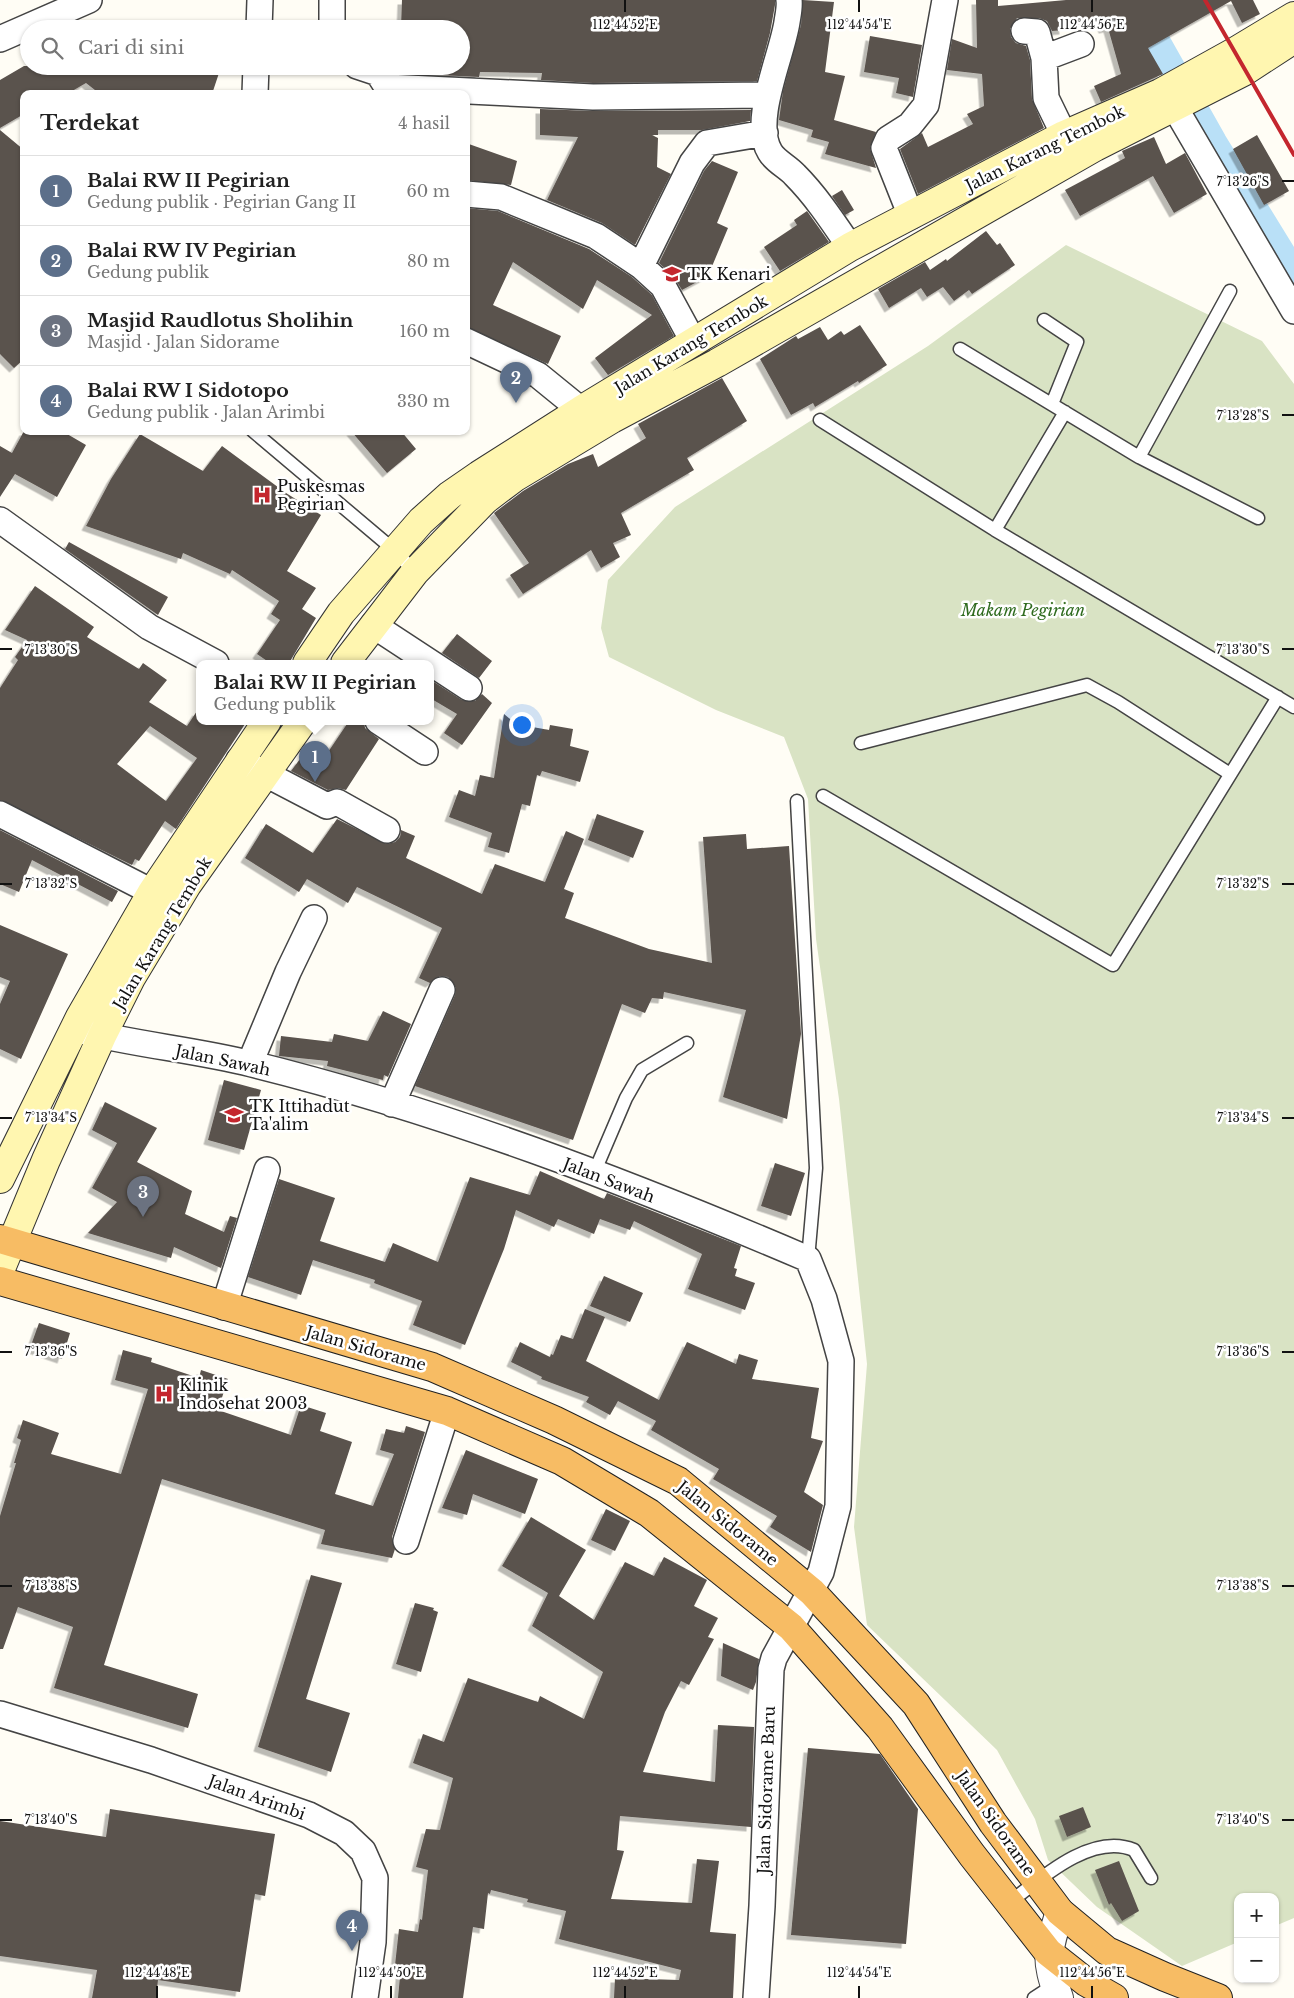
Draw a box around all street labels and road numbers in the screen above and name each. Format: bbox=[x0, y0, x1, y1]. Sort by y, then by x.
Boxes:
street label: Jalan Karang Tembok bbox=[960, 101, 1128, 196]
street label: Jalan Karang Tembok bbox=[609, 290, 771, 399]
street label: Jalan Karang Tembok bbox=[107, 853, 216, 1015]
street label: Jalan Sawah bbox=[172, 1040, 272, 1080]
street label: Jalan Sawah bbox=[558, 1153, 658, 1207]
street label: Jalan Sidorame bbox=[302, 1321, 428, 1375]
street label: Jalan Sidorame bbox=[672, 1475, 783, 1570]
street label: Jalan Sidorame Baru bbox=[753, 1705, 779, 1876]
street label: Jalan Sidorame bbox=[951, 1765, 1040, 1880]
street label: Jalan Arimbi bbox=[204, 1769, 309, 1824]

